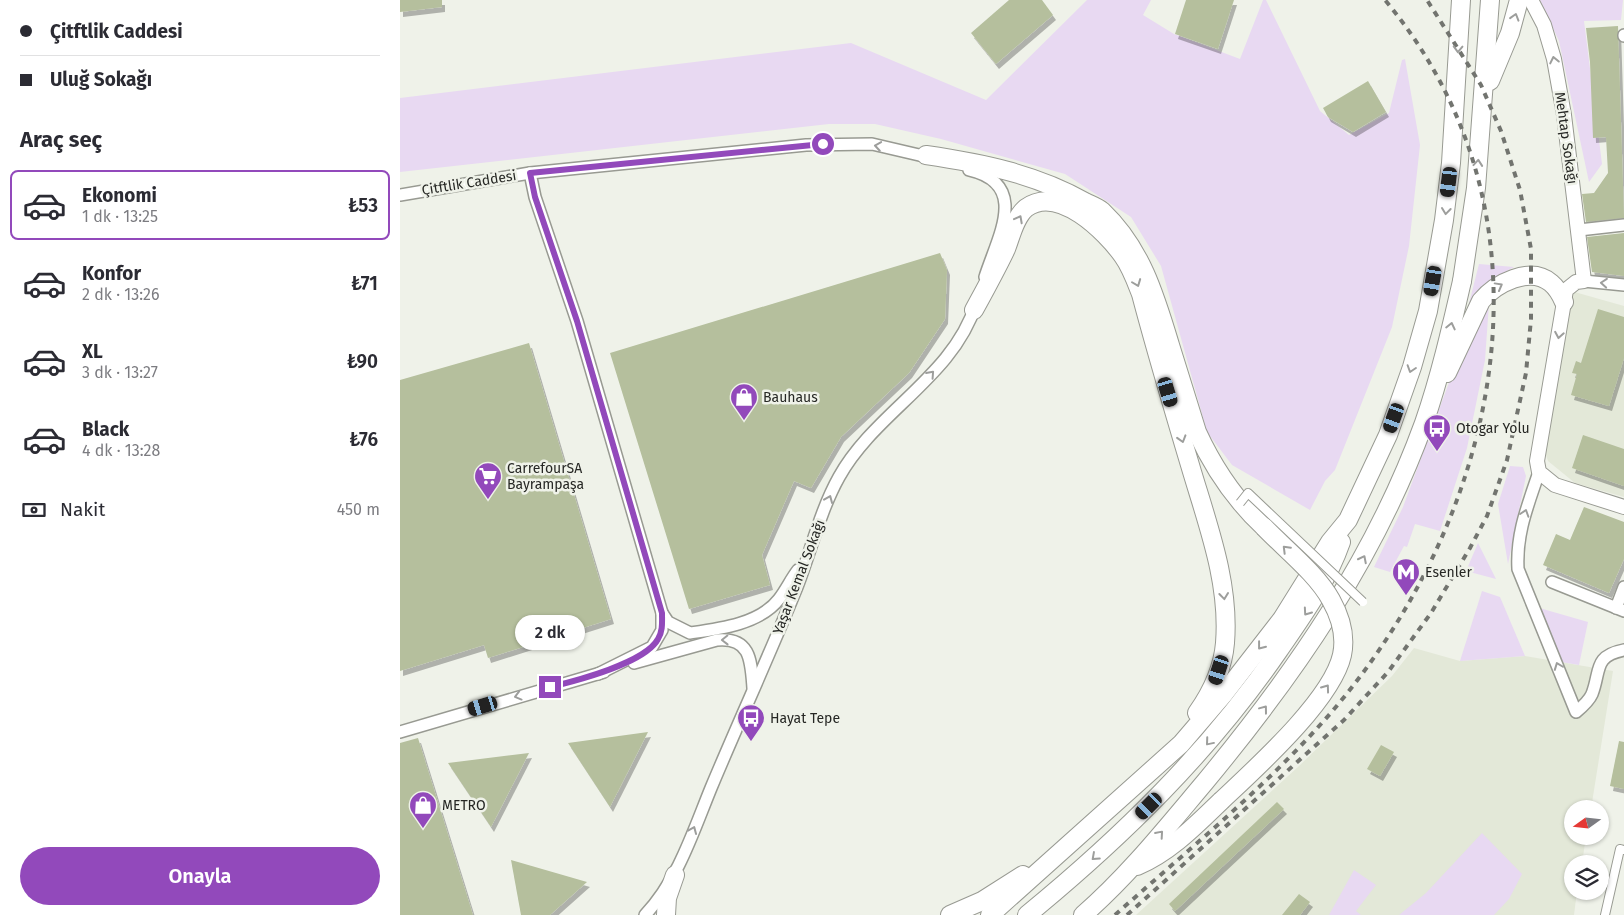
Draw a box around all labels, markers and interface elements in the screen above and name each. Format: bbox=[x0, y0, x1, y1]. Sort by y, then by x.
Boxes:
one-way arrow bbox=[1509, 14, 1519, 22]
text: Çitftlik Caddesi bbox=[50, 20, 183, 43]
one-way arrow bbox=[1453, 45, 1464, 53]
one-way arrow bbox=[1549, 55, 1560, 64]
text: Uluğ Sokağı bbox=[50, 68, 152, 91]
street label: Mehtap Sokağı bbox=[1551, 91, 1581, 185]
text: Araç seç bbox=[20, 126, 102, 153]
route start bbox=[812, 133, 834, 155]
one-way arrow bbox=[873, 141, 882, 151]
one-way arrow bbox=[1472, 159, 1483, 167]
car bbox=[1439, 166, 1458, 198]
street label: Çitftlik Caddesi bbox=[420, 167, 518, 199]
icon: car bbox=[22, 183, 67, 228]
text: Ekonomi bbox=[82, 184, 157, 207]
text: ₺53 bbox=[348, 194, 378, 217]
one-way arrow bbox=[1441, 206, 1451, 215]
text: 1 dk · 13:25 bbox=[82, 207, 158, 226]
one-way arrow bbox=[1013, 216, 1023, 225]
icon: car bbox=[22, 261, 67, 306]
text: Konfor bbox=[82, 262, 141, 285]
car bbox=[1423, 265, 1442, 297]
text: ₺71 bbox=[351, 272, 378, 295]
one-way arrow bbox=[1131, 278, 1141, 287]
one-way arrow bbox=[1600, 278, 1608, 289]
one-way arrow bbox=[1493, 283, 1502, 293]
text: 2 dk · 13:26 bbox=[82, 285, 159, 304]
one-way arrow bbox=[1445, 322, 1456, 330]
one-way arrow bbox=[1554, 330, 1564, 339]
icon: car bbox=[22, 339, 67, 384]
text: XL bbox=[82, 340, 103, 363]
text: ₺90 bbox=[347, 350, 378, 373]
text: 3 dk · 13:27 bbox=[82, 363, 158, 382]
one-way arrow bbox=[1407, 364, 1417, 373]
one-way arrow bbox=[925, 370, 934, 379]
car bbox=[1156, 375, 1179, 409]
shop icon: Bauhaus bbox=[729, 382, 759, 421]
place label: Bauhaus bbox=[763, 389, 818, 406]
car bbox=[1381, 401, 1406, 435]
bus stop icon: Otogar Yolu bbox=[1422, 413, 1452, 452]
icon: car bbox=[22, 417, 67, 462]
text: Black bbox=[82, 418, 129, 441]
place label: Otogar Yolu bbox=[1456, 420, 1530, 437]
text: ₺76 bbox=[349, 428, 378, 451]
one-way arrow bbox=[1177, 434, 1187, 443]
text: 4 dk · 13:28 bbox=[82, 441, 160, 460]
place label: CarrefourSA Bayrampaşa bbox=[507, 460, 584, 493]
supermarket icon: CarrefourSA Bayrampaşa bbox=[473, 461, 503, 500]
one-way arrow bbox=[823, 495, 833, 503]
icon: cash bbox=[20, 496, 48, 524]
text: Nakit bbox=[60, 498, 105, 521]
text: 450 m bbox=[337, 500, 380, 519]
one-way arrow bbox=[1520, 510, 1530, 518]
street label: Yaşar Kemal Sokağı bbox=[769, 517, 829, 637]
one-way arrow bbox=[1283, 546, 1292, 555]
one-way arrow bbox=[1357, 555, 1367, 564]
metro station icon: Esenler bbox=[1391, 557, 1421, 596]
place label: Esenler bbox=[1425, 564, 1472, 581]
one-way arrow bbox=[1218, 592, 1229, 600]
one-way arrow bbox=[1303, 606, 1313, 615]
callout: 2 dk bbox=[515, 614, 585, 650]
text: 2 dk bbox=[535, 623, 565, 642]
one-way arrow bbox=[721, 635, 729, 645]
one-way arrow bbox=[1258, 640, 1266, 649]
car bbox=[1207, 653, 1230, 687]
one-way arrow bbox=[1554, 662, 1564, 671]
route end bbox=[539, 676, 561, 698]
one-way arrow bbox=[1320, 684, 1329, 694]
one-way arrow bbox=[514, 691, 522, 701]
car bbox=[466, 694, 499, 718]
bus stop icon: Hayat Tepe bbox=[736, 703, 766, 742]
one-way arrow bbox=[1258, 705, 1267, 715]
place label: Hayat Tepe bbox=[770, 710, 840, 727]
one-way arrow bbox=[1206, 736, 1215, 745]
shop icon: METRO bbox=[408, 790, 438, 829]
car bbox=[1133, 790, 1164, 822]
place label: METRO bbox=[442, 797, 486, 814]
north arrow bbox=[1564, 800, 1609, 845]
map controls bbox=[1564, 800, 1609, 900]
one-way arrow bbox=[687, 826, 698, 835]
one-way arrow bbox=[1154, 831, 1163, 840]
button: Onayla bbox=[20, 847, 380, 905]
one-way arrow bbox=[1091, 851, 1100, 860]
button: layers bbox=[1564, 855, 1609, 900]

